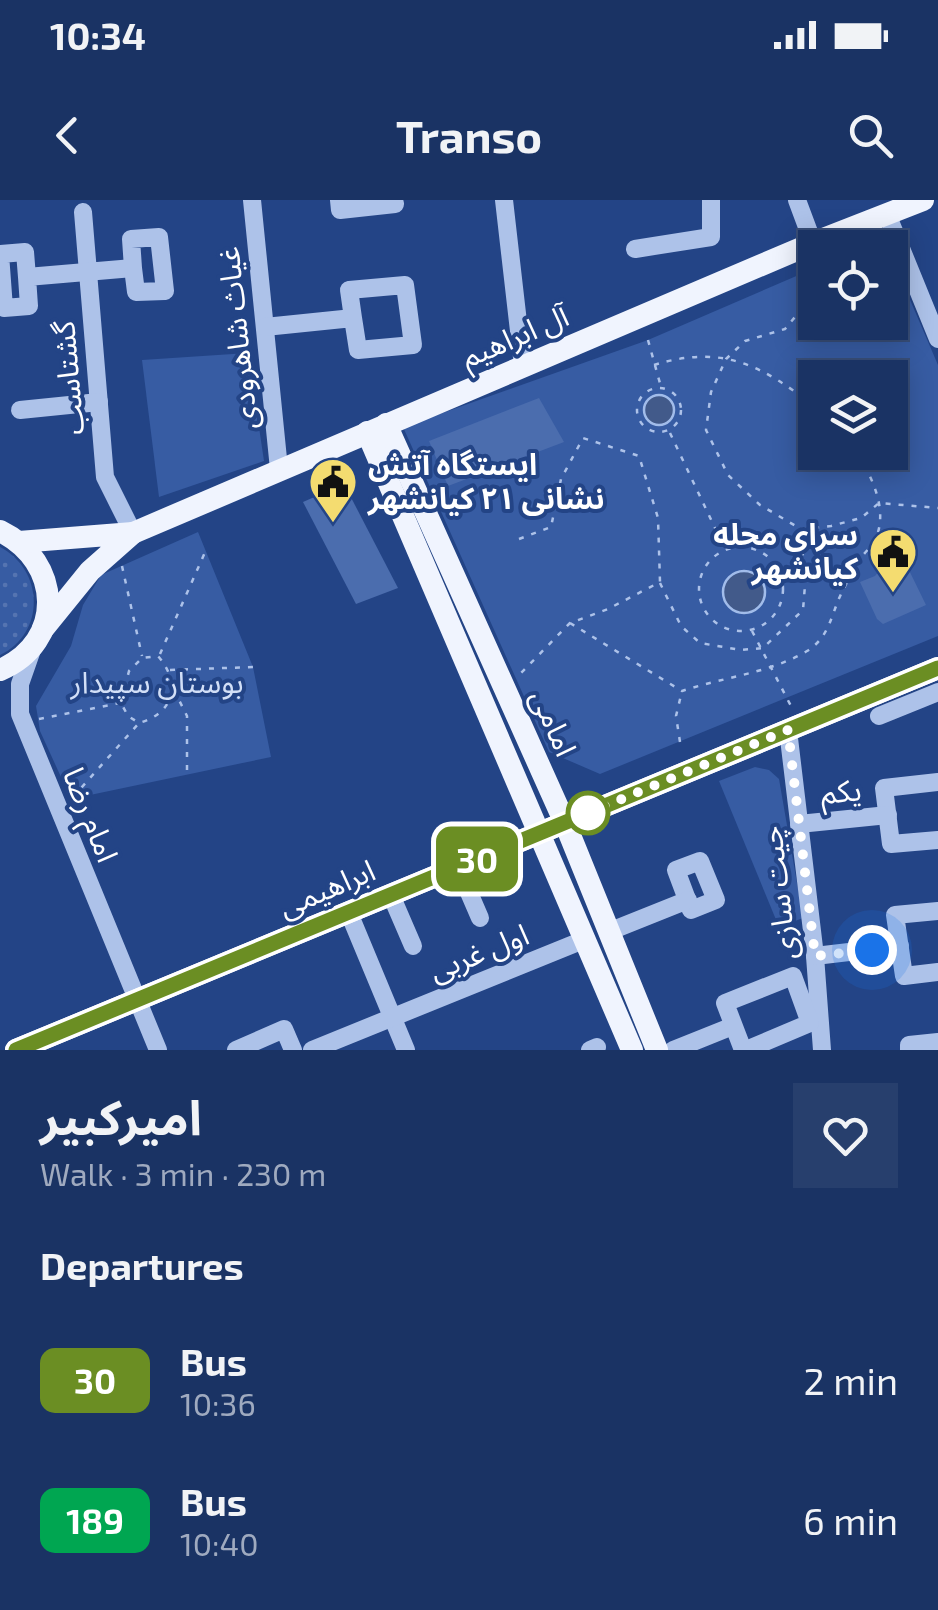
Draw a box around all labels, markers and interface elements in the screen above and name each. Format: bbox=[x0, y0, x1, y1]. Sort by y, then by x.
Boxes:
text: 10:34 bbox=[50, 12, 146, 58]
icon: back bbox=[40, 108, 95, 163]
text: Transo bbox=[396, 108, 542, 162]
icon: search bbox=[843, 108, 898, 163]
map controls bbox=[798, 230, 908, 470]
button: locate bbox=[798, 230, 908, 340]
street label: غیاث شاهرودی bbox=[209, 245, 264, 431]
street label: آل ابراهیم bbox=[455, 296, 577, 380]
street label: گشتاسب bbox=[44, 319, 91, 437]
button: layers bbox=[798, 360, 908, 470]
place label: ایستگاه آتش نشانی ۲۱ کیانشهر bbox=[366, 445, 605, 516]
public building icon: ایستگاه آتش نشانی ۲۱ کیانشهر bbox=[307, 456, 359, 524]
place label: سرای محله کیانشهر bbox=[713, 515, 858, 586]
public building icon: سرای محله کیانشهر bbox=[867, 526, 919, 594]
park label: بوستان سپیدار bbox=[70, 663, 243, 702]
street label: امامی bbox=[523, 683, 585, 762]
street label: امام رضا bbox=[51, 762, 127, 869]
street label: یکم bbox=[819, 770, 863, 817]
unlabelled marker bbox=[567, 792, 609, 834]
street label: چیت سازی bbox=[751, 824, 806, 962]
line badge: 30 bbox=[432, 826, 522, 892]
text: 30 bbox=[456, 838, 498, 880]
street label: ابراهیمی bbox=[273, 851, 380, 924]
street label: اول غربی bbox=[423, 915, 534, 989]
your location bbox=[847, 925, 897, 975]
button: heart bbox=[793, 1083, 898, 1188]
text: امیرکبیر bbox=[40, 1087, 202, 1145]
text: Walk · 3 min · 230 m bbox=[40, 1154, 326, 1192]
text: Departures bbox=[40, 1242, 244, 1288]
text: Bus bbox=[180, 1338, 247, 1384]
text: 2 min bbox=[803, 1357, 898, 1403]
text: 30 bbox=[74, 1359, 116, 1401]
text: 10:36 bbox=[180, 1384, 256, 1422]
text: Bus bbox=[180, 1478, 247, 1524]
text: 6 min bbox=[803, 1497, 898, 1543]
text: 189 bbox=[66, 1499, 124, 1541]
text: 10:40 bbox=[180, 1524, 259, 1562]

